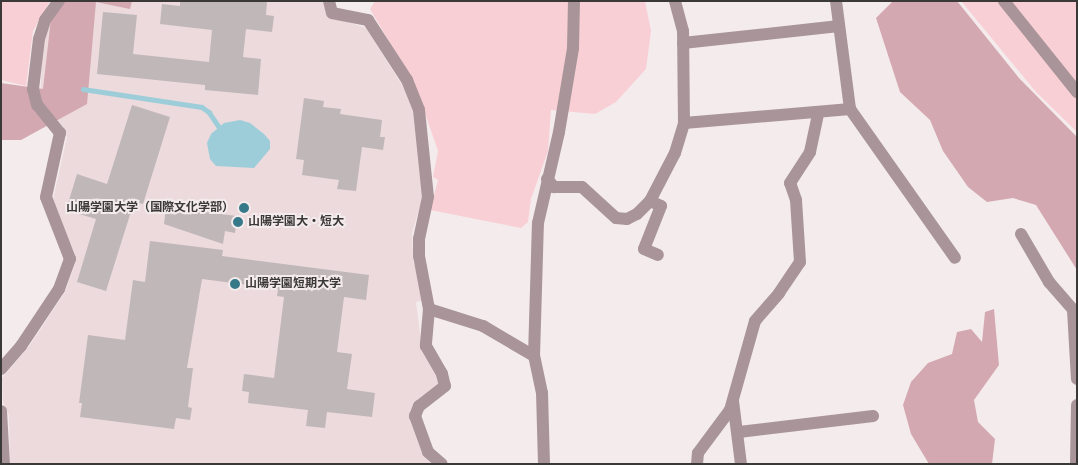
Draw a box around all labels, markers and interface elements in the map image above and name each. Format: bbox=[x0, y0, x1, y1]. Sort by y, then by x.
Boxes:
place label: 山陽学園大学（国際文化学部） bbox=[66, 201, 234, 215]
marker: 山陽学園大学（国際文化学部） bbox=[238, 202, 250, 214]
place label: 山陽学園大・短大 bbox=[248, 215, 344, 229]
marker: 山陽学園大・短大 bbox=[232, 216, 244, 228]
place label: 山陽学園短期大学 bbox=[245, 277, 341, 291]
marker: 山陽学園短期大学 bbox=[229, 278, 241, 290]

